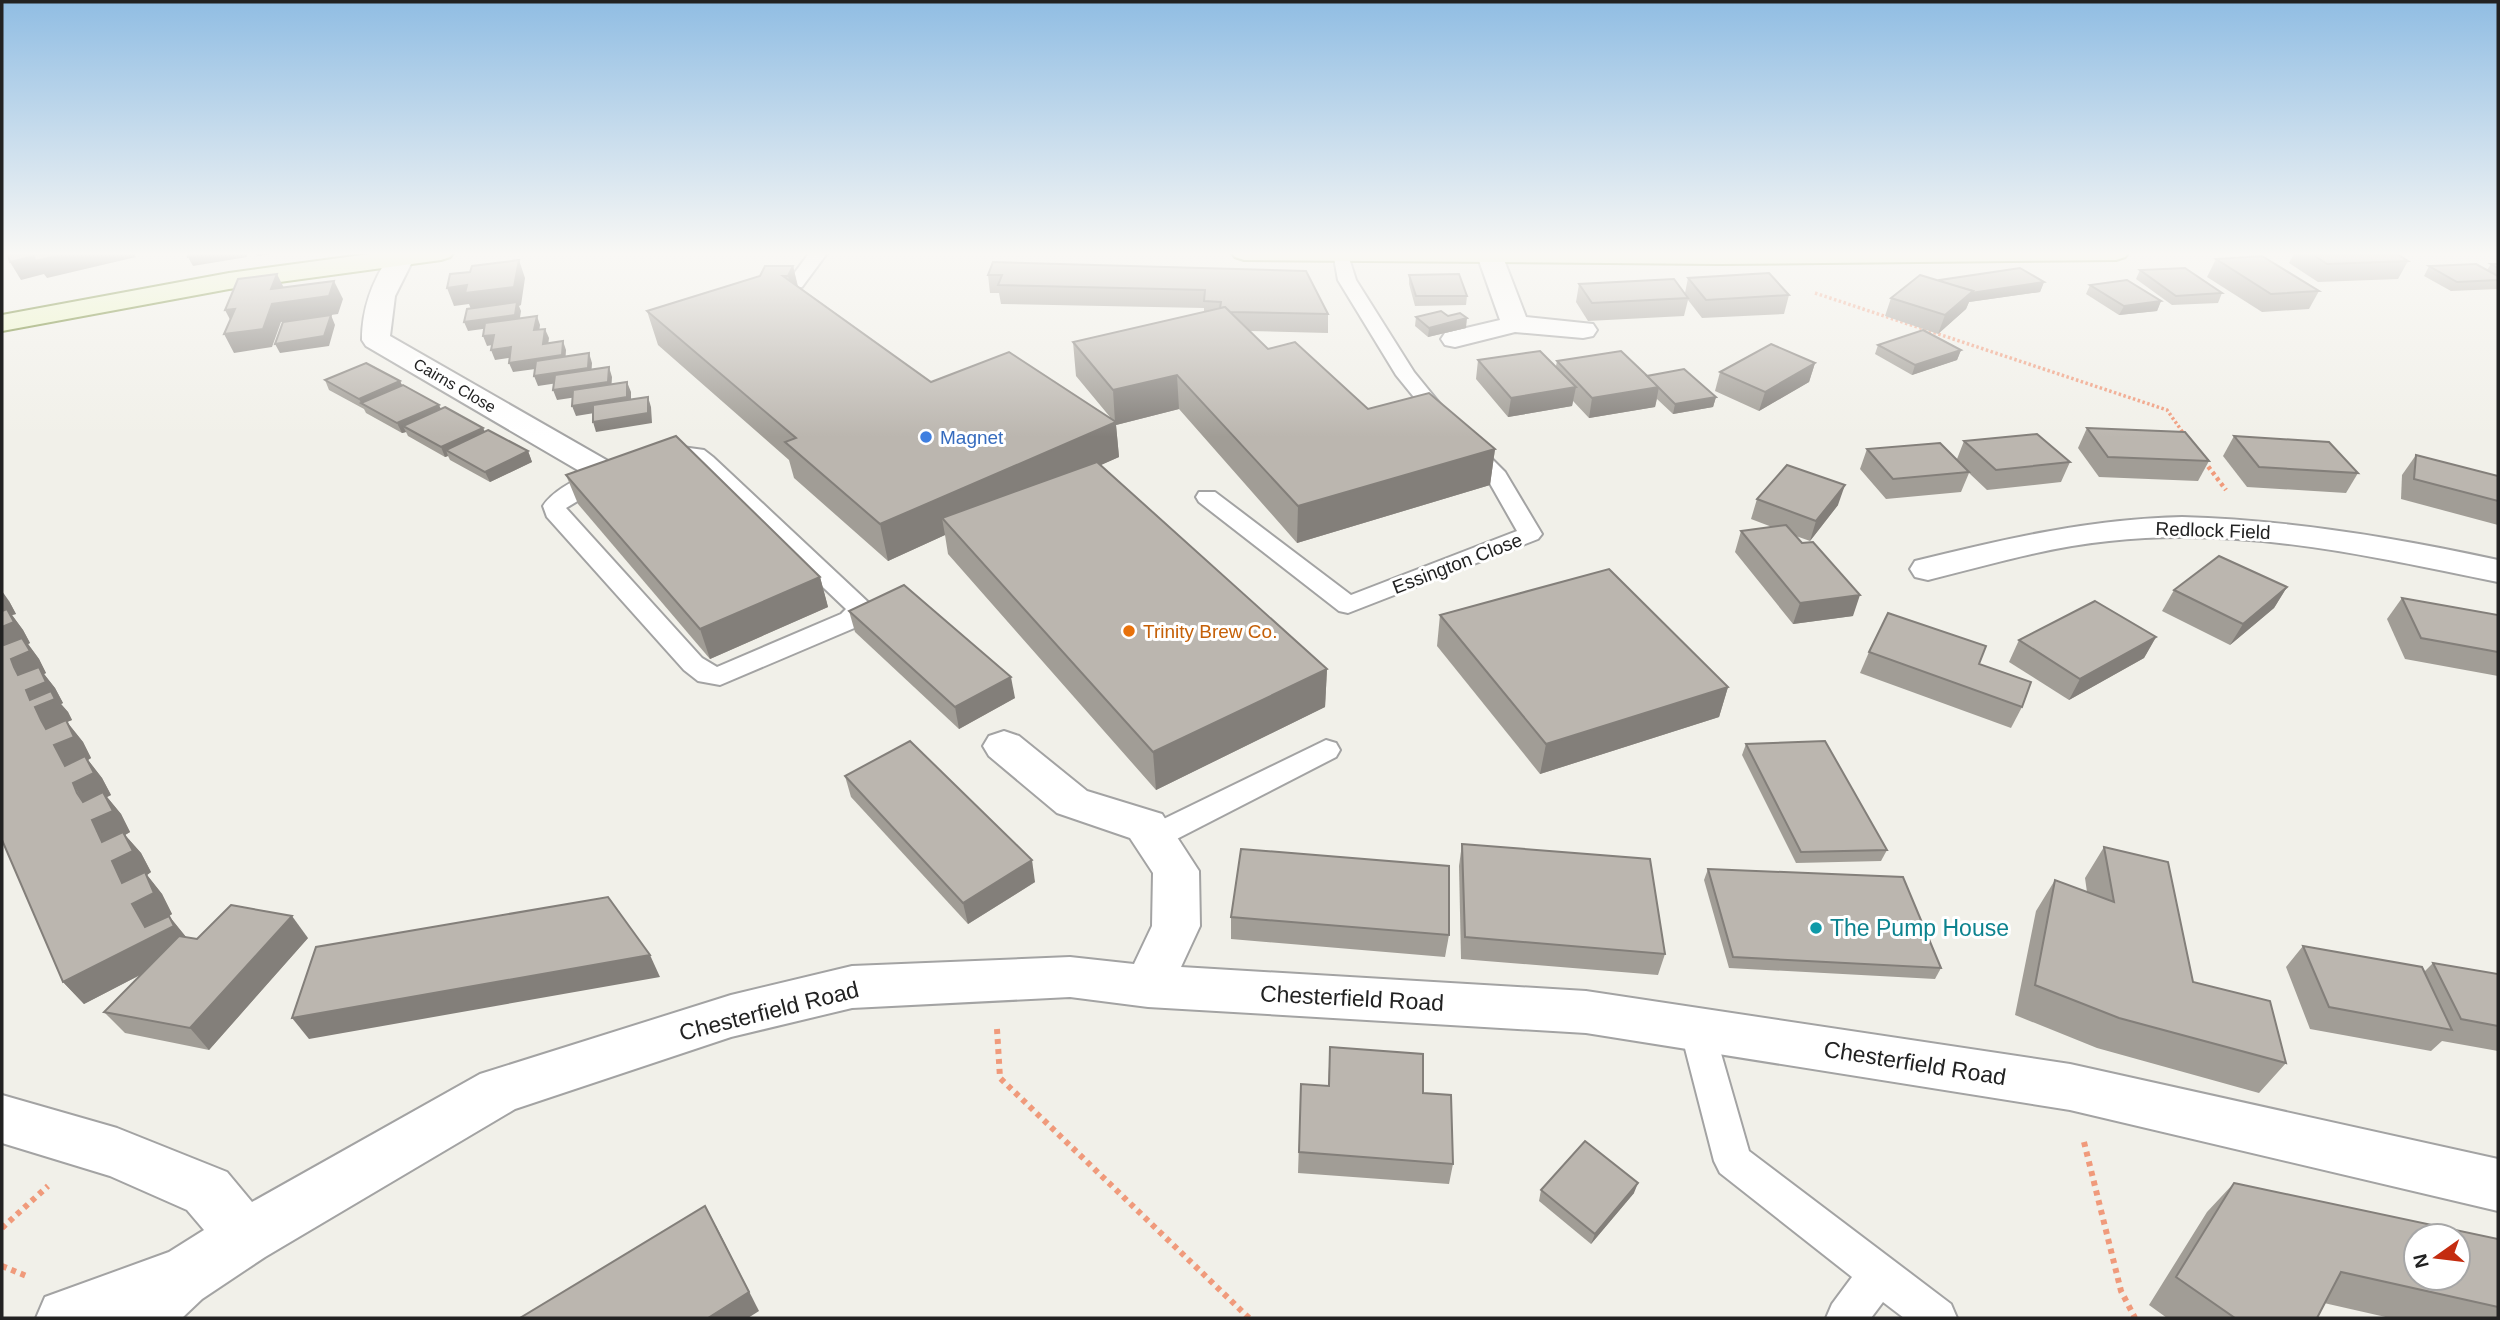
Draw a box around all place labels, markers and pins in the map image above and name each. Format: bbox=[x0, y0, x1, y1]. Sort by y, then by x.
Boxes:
place label: Magnet bbox=[940, 427, 1004, 448]
marker: Magnet bbox=[918, 429, 934, 445]
place label: Trinity Brew Co. bbox=[1143, 621, 1277, 642]
marker: Trinity Brew Co. bbox=[1121, 623, 1137, 639]
place label: The Pump House bbox=[1830, 915, 2009, 941]
marker: The Pump House bbox=[1808, 920, 1824, 936]

